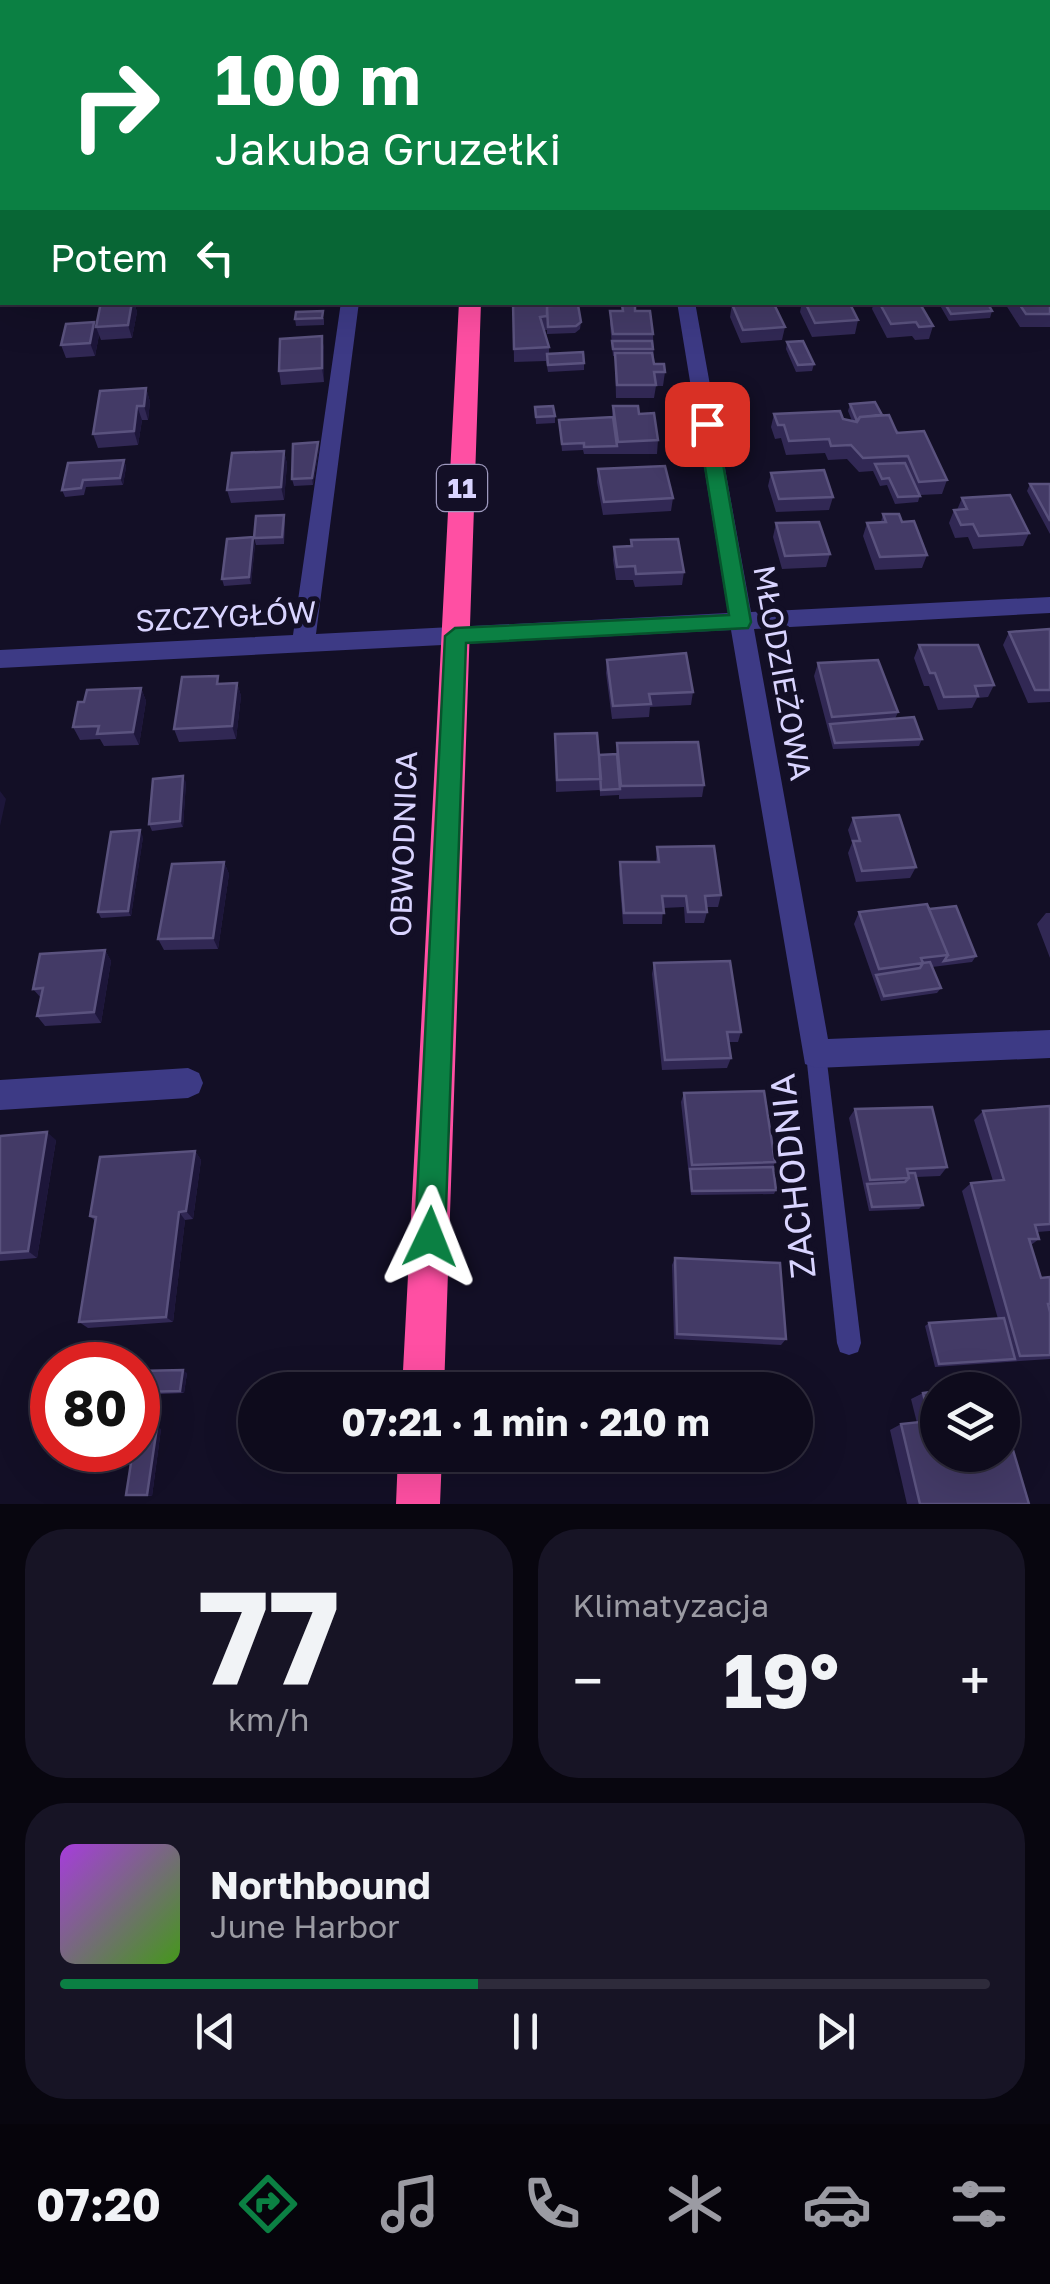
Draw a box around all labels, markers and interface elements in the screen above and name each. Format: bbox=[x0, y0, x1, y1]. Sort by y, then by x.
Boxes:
text: 100 m bbox=[215, 36, 421, 120]
icon: right bbox=[50, 40, 180, 170]
text: Jakuba Gruzełki bbox=[215, 121, 561, 175]
icon: left bbox=[188, 230, 243, 285]
text: Potem bbox=[50, 235, 168, 280]
pin bbox=[665, 382, 750, 467]
icon: arrive bbox=[680, 397, 735, 452]
road number: 11 bbox=[437, 465, 487, 511]
street label: MŁODZIEŻOWA bbox=[746, 563, 820, 783]
street label: SZCZYGŁÓW bbox=[134, 593, 317, 639]
street label: OBWODNICA bbox=[382, 750, 424, 937]
street label: ZACHODNIA bbox=[760, 1072, 824, 1281]
position arrow bbox=[378, 1185, 482, 1289]
speed limit sign: 80 bbox=[30, 1342, 160, 1472]
map controls bbox=[920, 1372, 1020, 1472]
button: layers bbox=[920, 1372, 1020, 1472]
text: 07:21 · 1 min · 210 m bbox=[341, 1399, 710, 1444]
text: 77 bbox=[198, 1557, 340, 1713]
text: Klimatyzacja bbox=[573, 1586, 769, 1624]
text: 19° bbox=[723, 1634, 839, 1725]
text: − bbox=[573, 1647, 603, 1713]
text: + bbox=[960, 1647, 990, 1713]
text: km/h bbox=[228, 1700, 309, 1738]
text: Northbound bbox=[210, 1862, 431, 1907]
text: June Harbor bbox=[210, 1907, 400, 1945]
icon: previous bbox=[188, 2004, 243, 2059]
icon: pause bbox=[498, 2004, 553, 2059]
icon: next bbox=[808, 2004, 863, 2059]
icon: directions bbox=[233, 2169, 303, 2239]
icon: music bbox=[375, 2169, 445, 2239]
icon: phone bbox=[517, 2169, 587, 2239]
icon: climate bbox=[660, 2169, 730, 2239]
icon: car bbox=[802, 2169, 872, 2239]
icon: filters bbox=[944, 2169, 1014, 2239]
text: 07:20 bbox=[36, 2177, 161, 2231]

